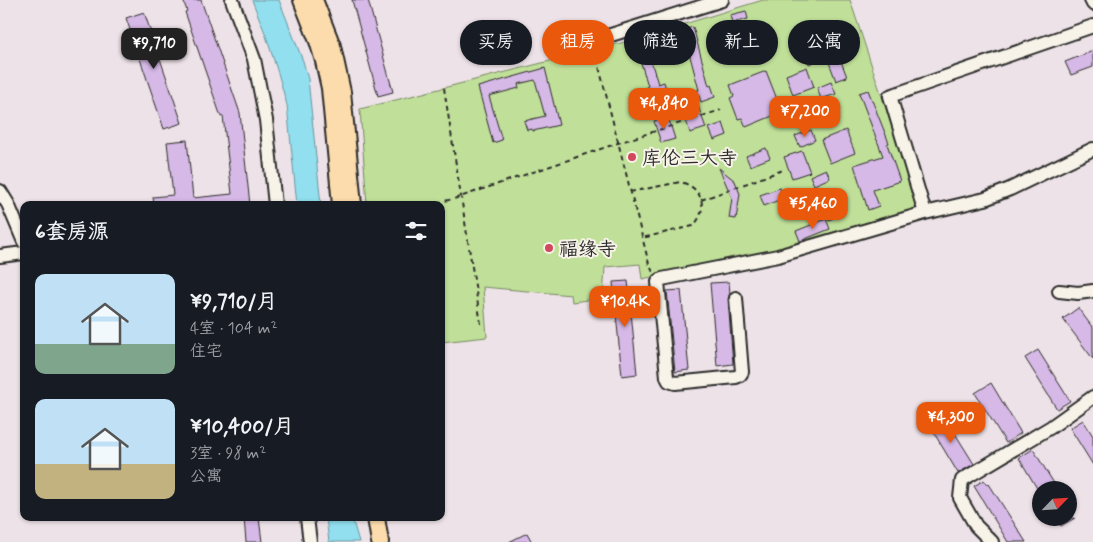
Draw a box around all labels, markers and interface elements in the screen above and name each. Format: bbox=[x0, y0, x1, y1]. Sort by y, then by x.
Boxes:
chip: 买房 bbox=[460, 20, 532, 65]
chip: 租房 bbox=[542, 20, 614, 65]
chip: 筛选 bbox=[624, 20, 696, 65]
chip: 新上 bbox=[706, 20, 778, 65]
chip: 公寓 bbox=[788, 20, 860, 65]
pin: ¥9,710 bbox=[113, 28, 195, 70]
text: ¥9,710 bbox=[132, 33, 176, 54]
pin: ¥4,840 bbox=[623, 88, 705, 130]
text: ¥4,840 bbox=[639, 93, 689, 114]
pin: ¥7,200 bbox=[764, 96, 846, 138]
text: ¥7,200 bbox=[780, 101, 830, 122]
place label: 库伦三大寺 bbox=[642, 146, 737, 171]
marker: 库伦三大寺 bbox=[626, 151, 638, 163]
pin: ¥5,460 bbox=[772, 188, 854, 230]
text: ¥5,460 bbox=[789, 193, 837, 214]
icon: filters bbox=[402, 217, 430, 245]
text: 6套房源 bbox=[35, 218, 109, 246]
place label: 福缘寺 bbox=[559, 237, 616, 262]
marker: 福缘寺 bbox=[543, 242, 555, 254]
pin: ¥10.4K bbox=[584, 286, 666, 328]
text: ¥9,710/月 bbox=[190, 288, 278, 316]
text: ¥10.4K bbox=[600, 291, 650, 312]
icon: home bbox=[75, 294, 135, 354]
text: 4室 · 104 m² bbox=[190, 318, 278, 339]
text: 住宅 bbox=[190, 341, 222, 362]
pin: ¥4,300 bbox=[910, 402, 992, 444]
text: ¥4,300 bbox=[927, 407, 975, 428]
text: ¥10,400/月 bbox=[190, 413, 294, 441]
icon: home bbox=[75, 419, 135, 479]
text: 3室 · 98 m² bbox=[190, 443, 266, 464]
text: 公寓 bbox=[190, 466, 222, 487]
north arrow bbox=[1032, 481, 1078, 526]
map controls bbox=[1032, 481, 1077, 526]

